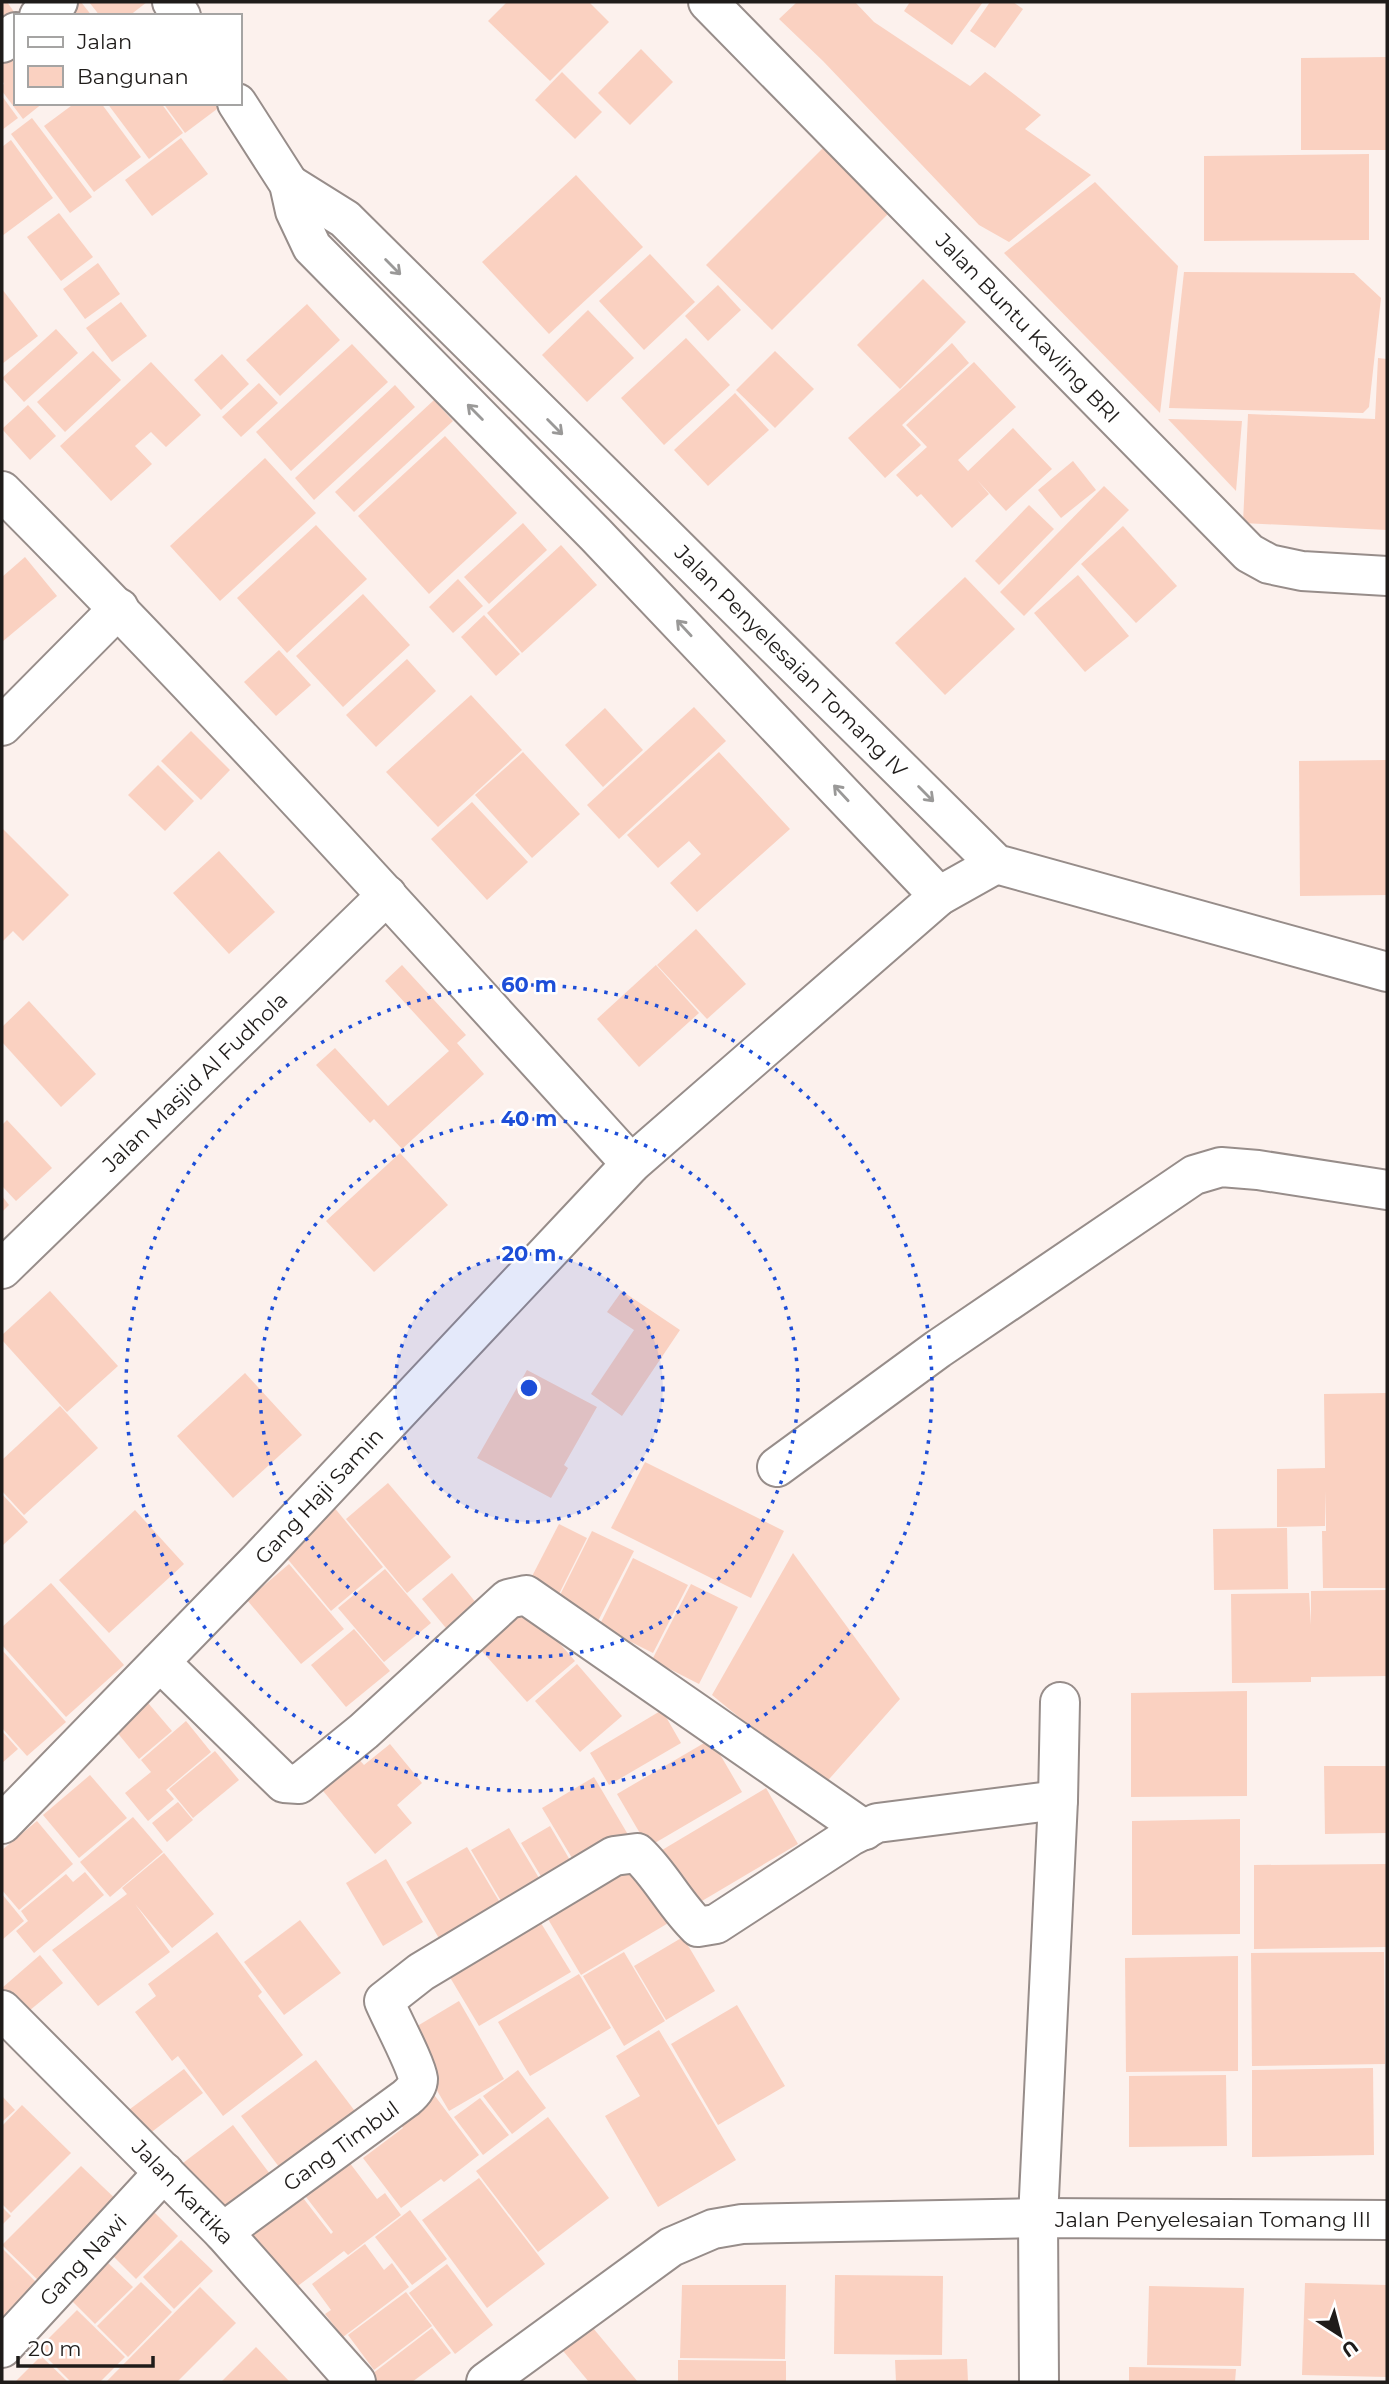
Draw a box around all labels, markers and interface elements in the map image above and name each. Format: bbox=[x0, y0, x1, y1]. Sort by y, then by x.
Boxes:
legend bbox=[14, 14, 242, 105]
text: Jalan bbox=[76, 29, 132, 54]
text: Bangunan bbox=[77, 64, 189, 89]
street label: Jalan Buntu Kavling BRI bbox=[930, 227, 1125, 428]
one-way arrow bbox=[385, 259, 402, 276]
one-way arrow bbox=[466, 404, 483, 421]
one-way arrow bbox=[546, 419, 563, 436]
street label: Jalan Penyelesaian Tomang IV bbox=[669, 539, 912, 782]
one-way arrow bbox=[676, 620, 693, 637]
one-way arrow bbox=[833, 784, 849, 802]
one-way arrow bbox=[917, 786, 934, 803]
text: 60 m bbox=[501, 972, 557, 997]
street label: Jalan Masjid Al Fudhola bbox=[97, 987, 293, 1178]
text: 40 m bbox=[501, 1106, 557, 1131]
text: 20 m bbox=[502, 1241, 556, 1266]
centre of rings bbox=[517, 1376, 541, 1400]
street label: Gang Haji Samin bbox=[250, 1423, 388, 1569]
street label: Gang Timbul bbox=[278, 2096, 404, 2196]
street label: Jalan Kartika bbox=[126, 2134, 239, 2249]
street label: Jalan Penyelesaian Tomang III bbox=[1054, 2207, 1371, 2232]
street label: Gang Nawi bbox=[34, 2209, 132, 2311]
north arrow bbox=[1305, 2300, 1375, 2370]
scale bar bbox=[18, 2324, 152, 2368]
text: U bbox=[1337, 2335, 1363, 2362]
text: 20 m bbox=[28, 2336, 82, 2361]

